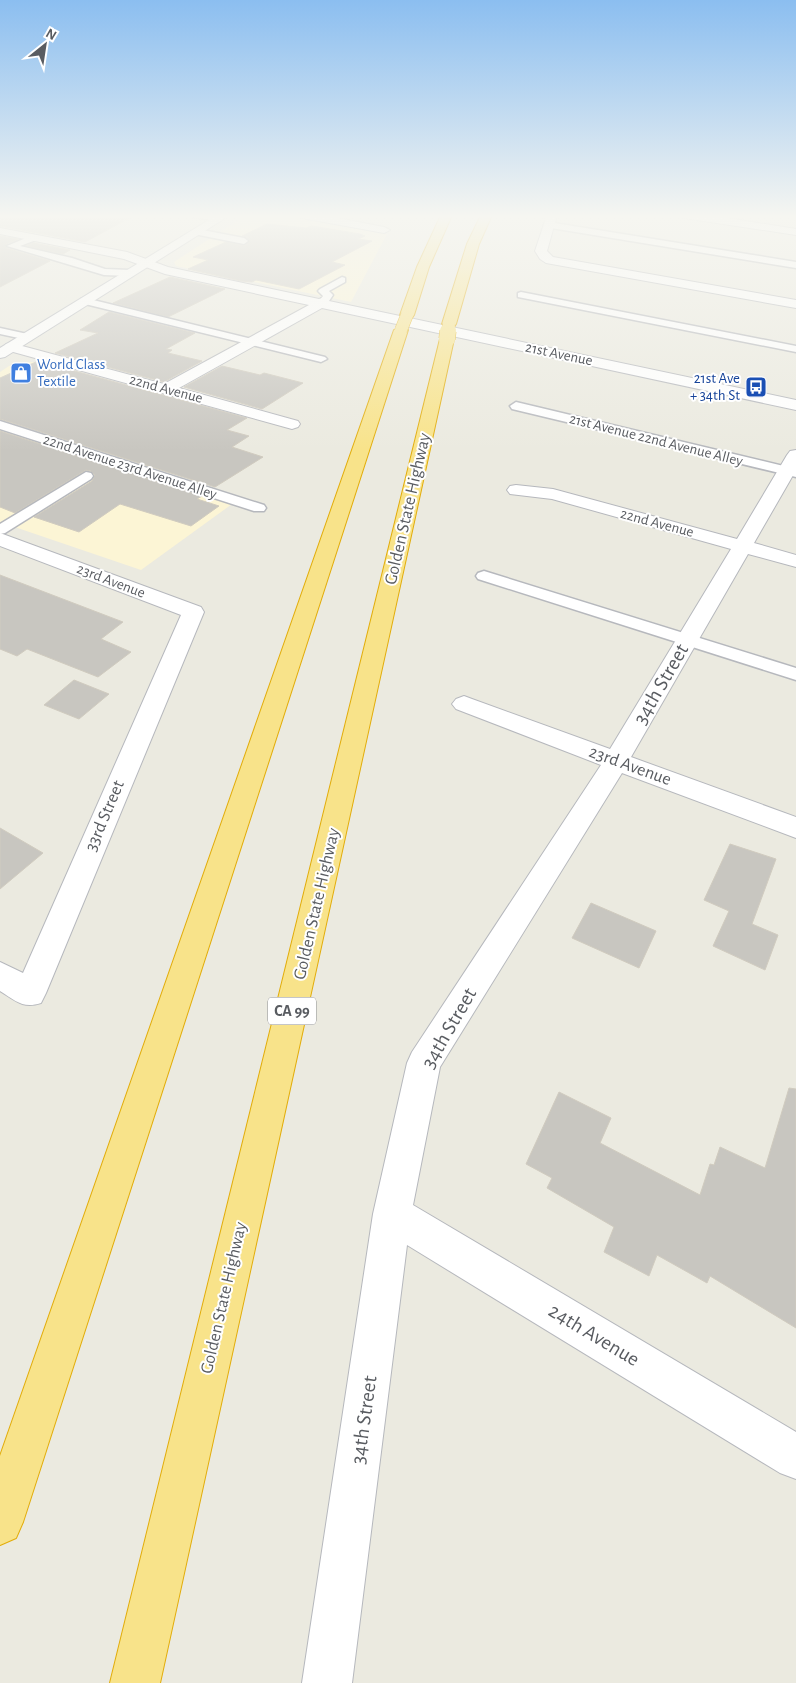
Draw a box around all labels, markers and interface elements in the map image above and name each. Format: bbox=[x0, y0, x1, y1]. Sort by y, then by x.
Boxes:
north arrow bbox=[20, 20, 70, 70]
text: N bbox=[43, 26, 59, 43]
street label: 21st Avenue bbox=[524, 340, 594, 368]
place label: World Class Textile bbox=[37, 357, 105, 389]
shop icon: World Class Textile bbox=[9, 361, 33, 385]
place label: 21st Ave + 34th St bbox=[690, 371, 740, 403]
street label: 22nd Avenue bbox=[128, 372, 204, 406]
bus stop icon: 21st Ave + 34th St bbox=[744, 375, 768, 399]
street label: 21st Avenue 22nd Avenue Alley bbox=[568, 411, 745, 469]
street label: Golden State Highway bbox=[382, 431, 434, 587]
street label: 22nd Avenue 23rd Avenue Alley bbox=[41, 432, 219, 502]
street label: 22nd Avenue bbox=[619, 506, 695, 540]
street label: 23rd Avenue bbox=[75, 561, 147, 601]
street label: 34th Street bbox=[630, 640, 693, 728]
street label: 23rd Avenue bbox=[586, 743, 674, 789]
street label: 33rd Street bbox=[82, 778, 128, 854]
street label: Golden State Highway bbox=[291, 826, 343, 982]
street label: 34th Street bbox=[418, 984, 481, 1072]
road number: CA 99 bbox=[268, 998, 316, 1024]
street label: Golden State Highway bbox=[198, 1220, 250, 1376]
street label: 24th Avenue bbox=[545, 1300, 643, 1370]
street label: 34th Street bbox=[347, 1374, 381, 1466]

